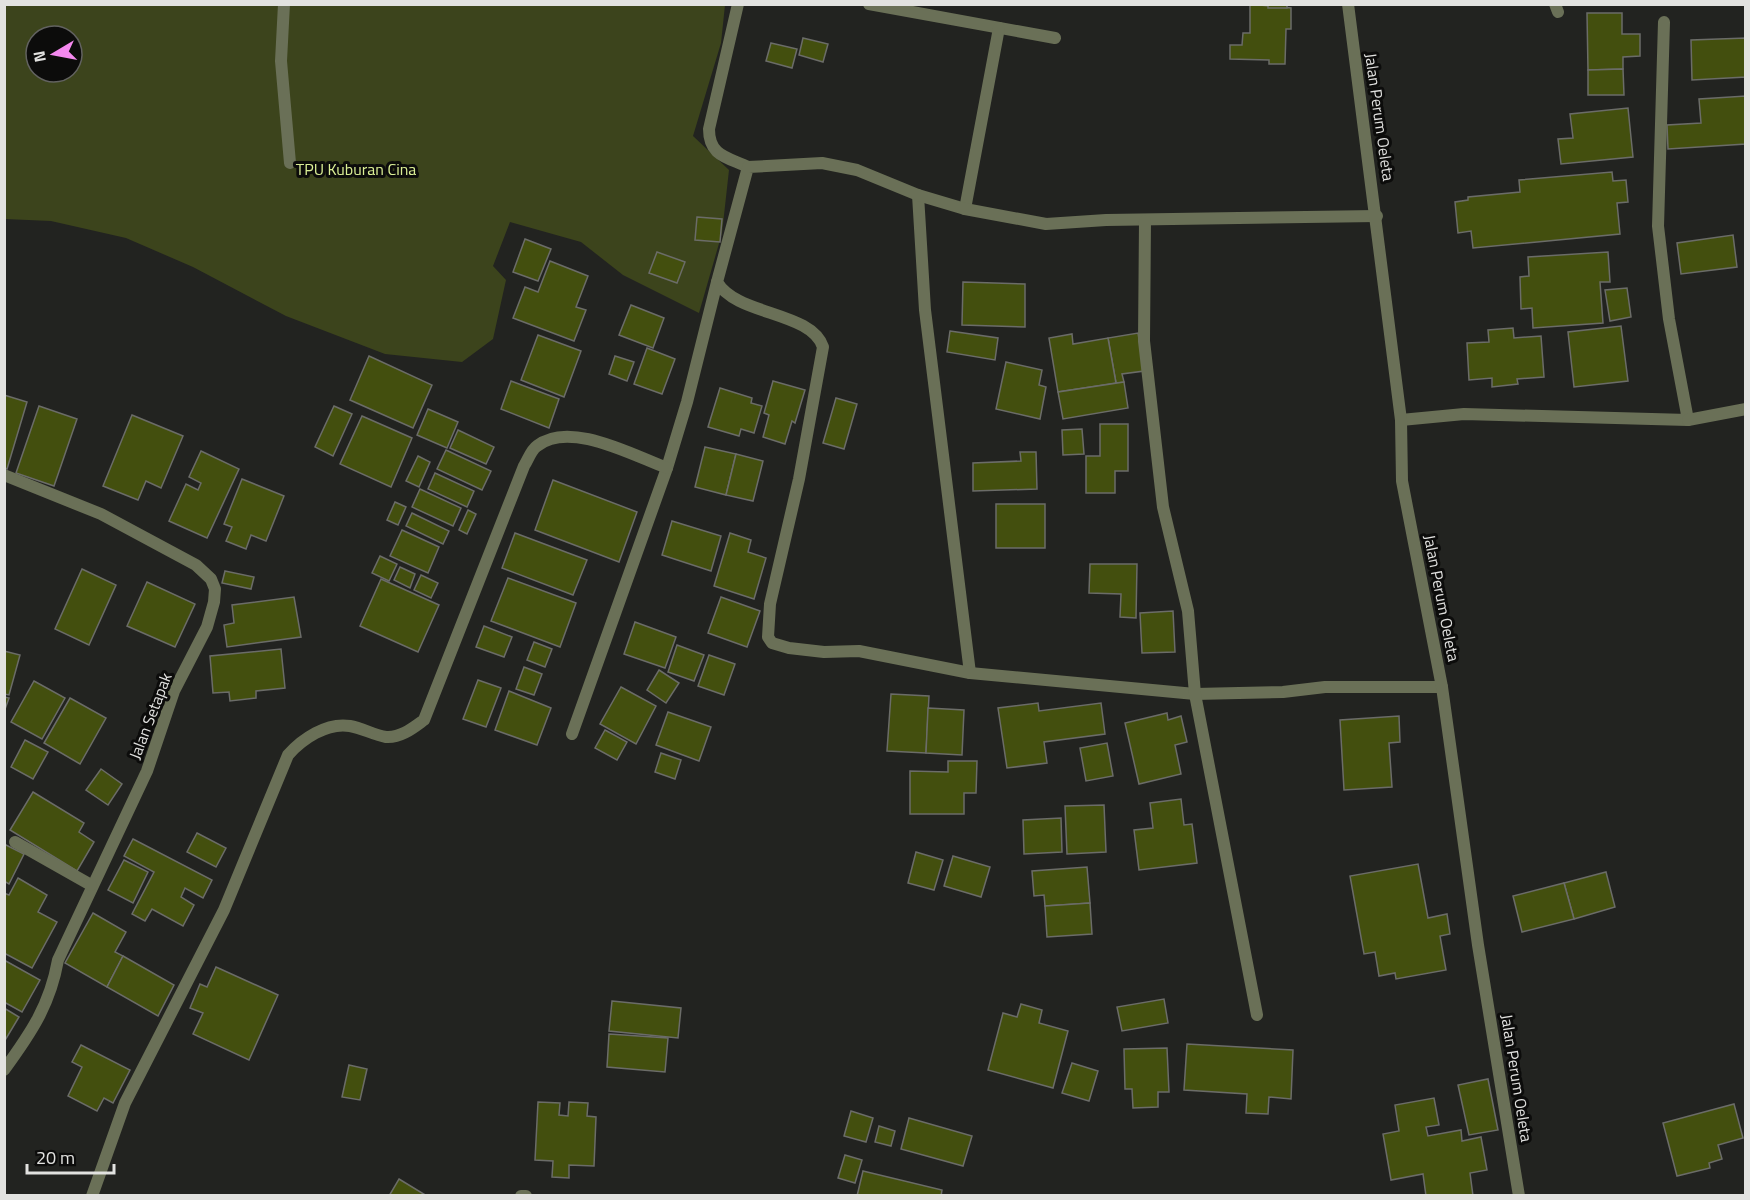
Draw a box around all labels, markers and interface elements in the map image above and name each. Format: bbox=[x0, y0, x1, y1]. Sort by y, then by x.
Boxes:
north arrow bbox=[24, 24, 84, 84]
text: N bbox=[26, 49, 52, 64]
street label: Jalan Perum Oeleta bbox=[1359, 52, 1401, 182]
park label: TPU Kuburan Cina bbox=[296, 157, 416, 181]
street label: Jalan Perum Oeleta bbox=[1418, 532, 1466, 664]
street label: Jalan Setapak bbox=[123, 669, 178, 763]
street label: Jalan Perum Oeleta bbox=[1495, 1012, 1539, 1144]
scale bar bbox=[27, 1137, 114, 1175]
text: 20 m bbox=[36, 1144, 75, 1171]

